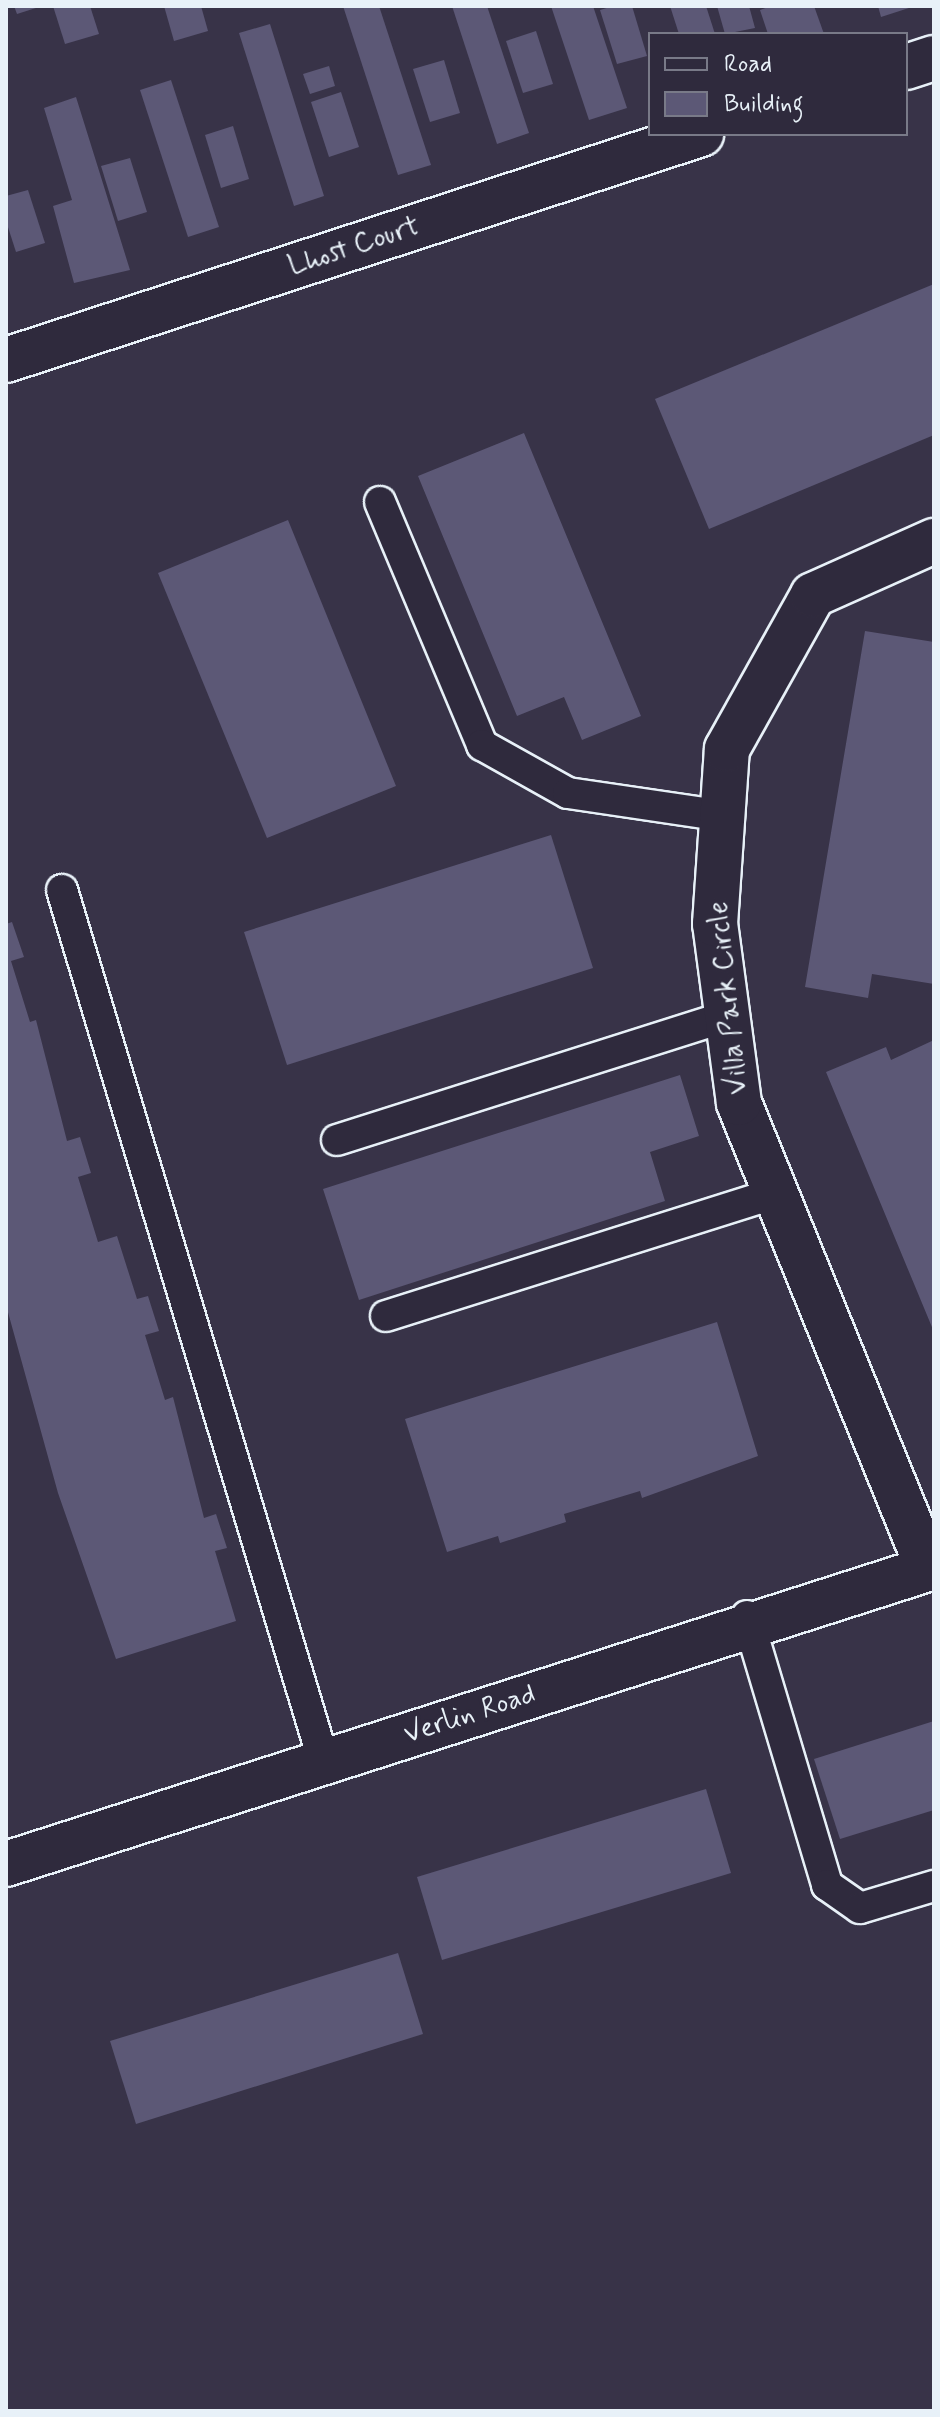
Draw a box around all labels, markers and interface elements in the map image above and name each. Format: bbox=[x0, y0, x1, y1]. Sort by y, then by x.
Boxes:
legend bbox=[648, 32, 908, 136]
text: Road bbox=[724, 49, 772, 80]
text: Building bbox=[724, 89, 804, 120]
street label: Lhost Court bbox=[284, 210, 424, 284]
street label: Villa Park Circle bbox=[702, 901, 756, 1095]
street label: Verlin Road bbox=[400, 1678, 540, 1752]

